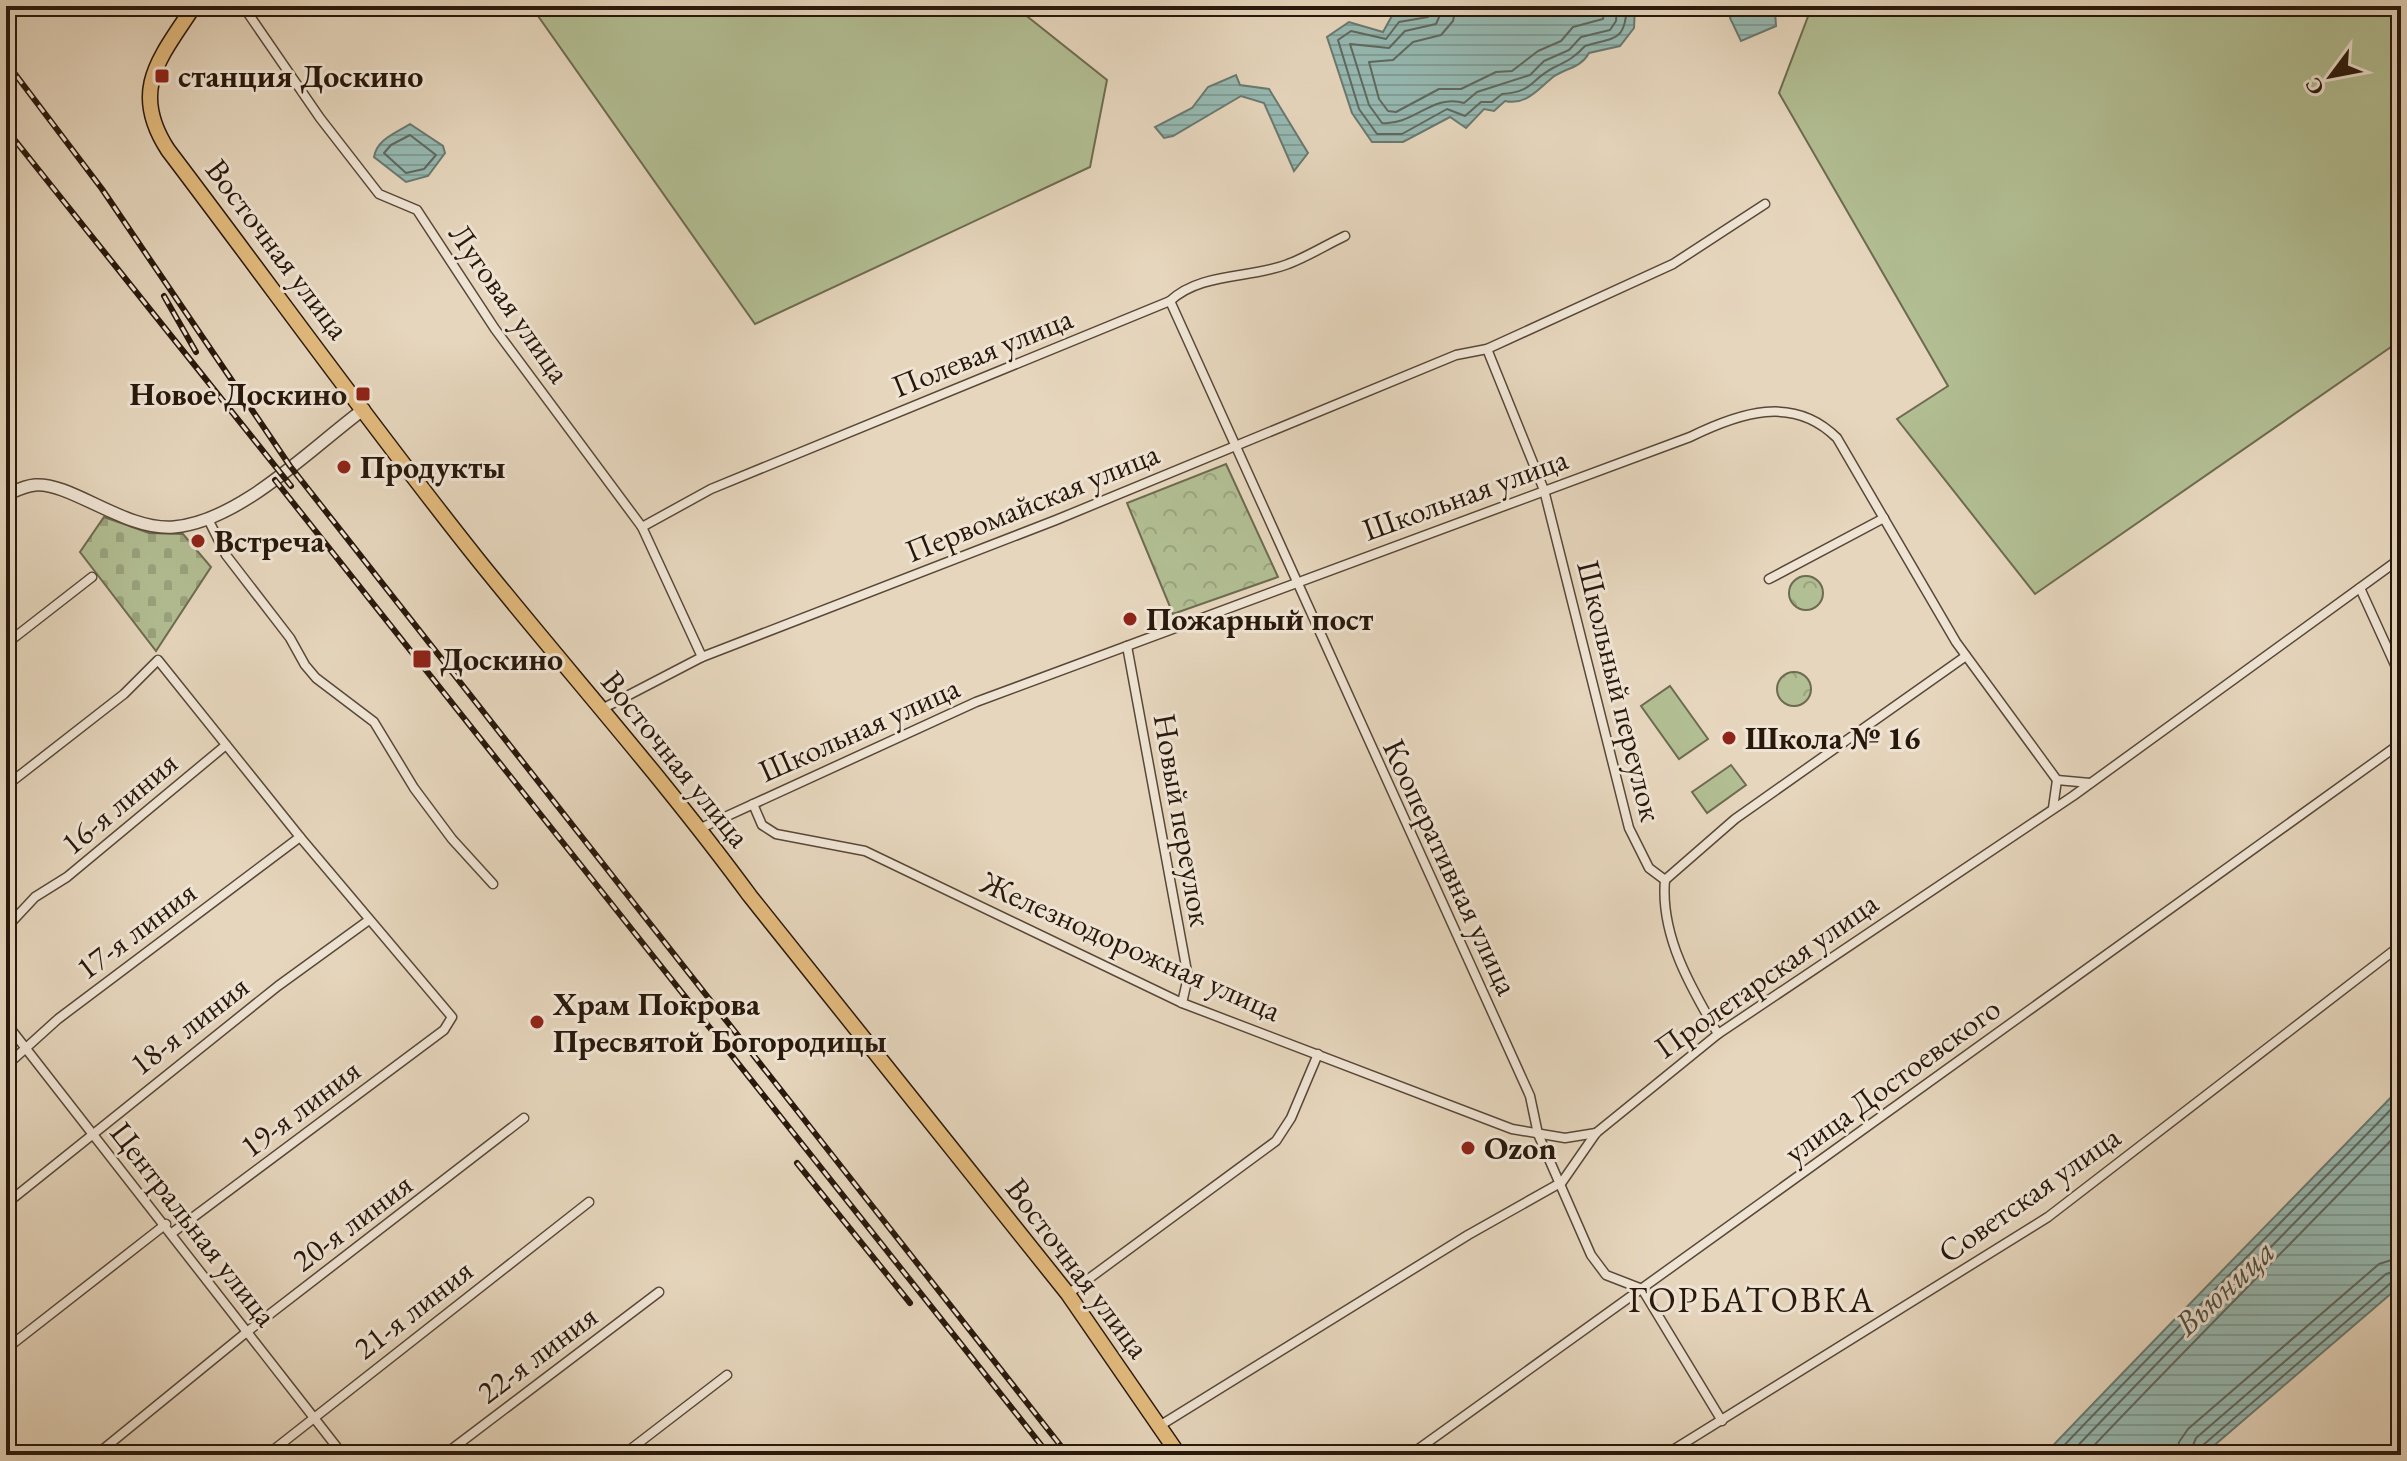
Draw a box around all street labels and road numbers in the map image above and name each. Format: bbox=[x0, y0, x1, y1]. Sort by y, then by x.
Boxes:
street label: Восточная улица bbox=[196, 150, 360, 348]
street label: Луговая улица bbox=[440, 215, 581, 391]
street label: Полевая улица bbox=[886, 297, 1079, 407]
street label: Первомайская улица bbox=[899, 432, 1165, 572]
street label: Школьная улица bbox=[1357, 437, 1574, 551]
street label: Школьный переулок bbox=[1567, 556, 1673, 826]
street label: Восточная улица bbox=[592, 662, 760, 856]
street label: Школьная улица bbox=[752, 666, 966, 792]
street label: Новый переулок bbox=[1144, 710, 1222, 930]
street label: Кооперативная улица bbox=[1373, 732, 1529, 1002]
street label: 16-я линия bbox=[52, 742, 186, 864]
street label: Железнодорожная улица bbox=[973, 860, 1288, 1031]
street label: 17-я линия bbox=[67, 871, 205, 989]
street label: Пролетарская улица bbox=[1646, 882, 1886, 1068]
street label: 18-я линия bbox=[121, 965, 257, 1085]
street label: улица Достоевского bbox=[1775, 987, 2009, 1173]
street label: 19-я линия bbox=[231, 1049, 369, 1167]
street label: Центральная улица bbox=[101, 1113, 287, 1335]
street label: Советская улица bbox=[1930, 1115, 2129, 1272]
street label: 20-я линия bbox=[283, 1163, 421, 1281]
street label: Восточная улица bbox=[996, 1169, 1160, 1367]
street label: 21-я линия bbox=[345, 1249, 481, 1369]
street label: 22-я линия bbox=[468, 1295, 606, 1413]

